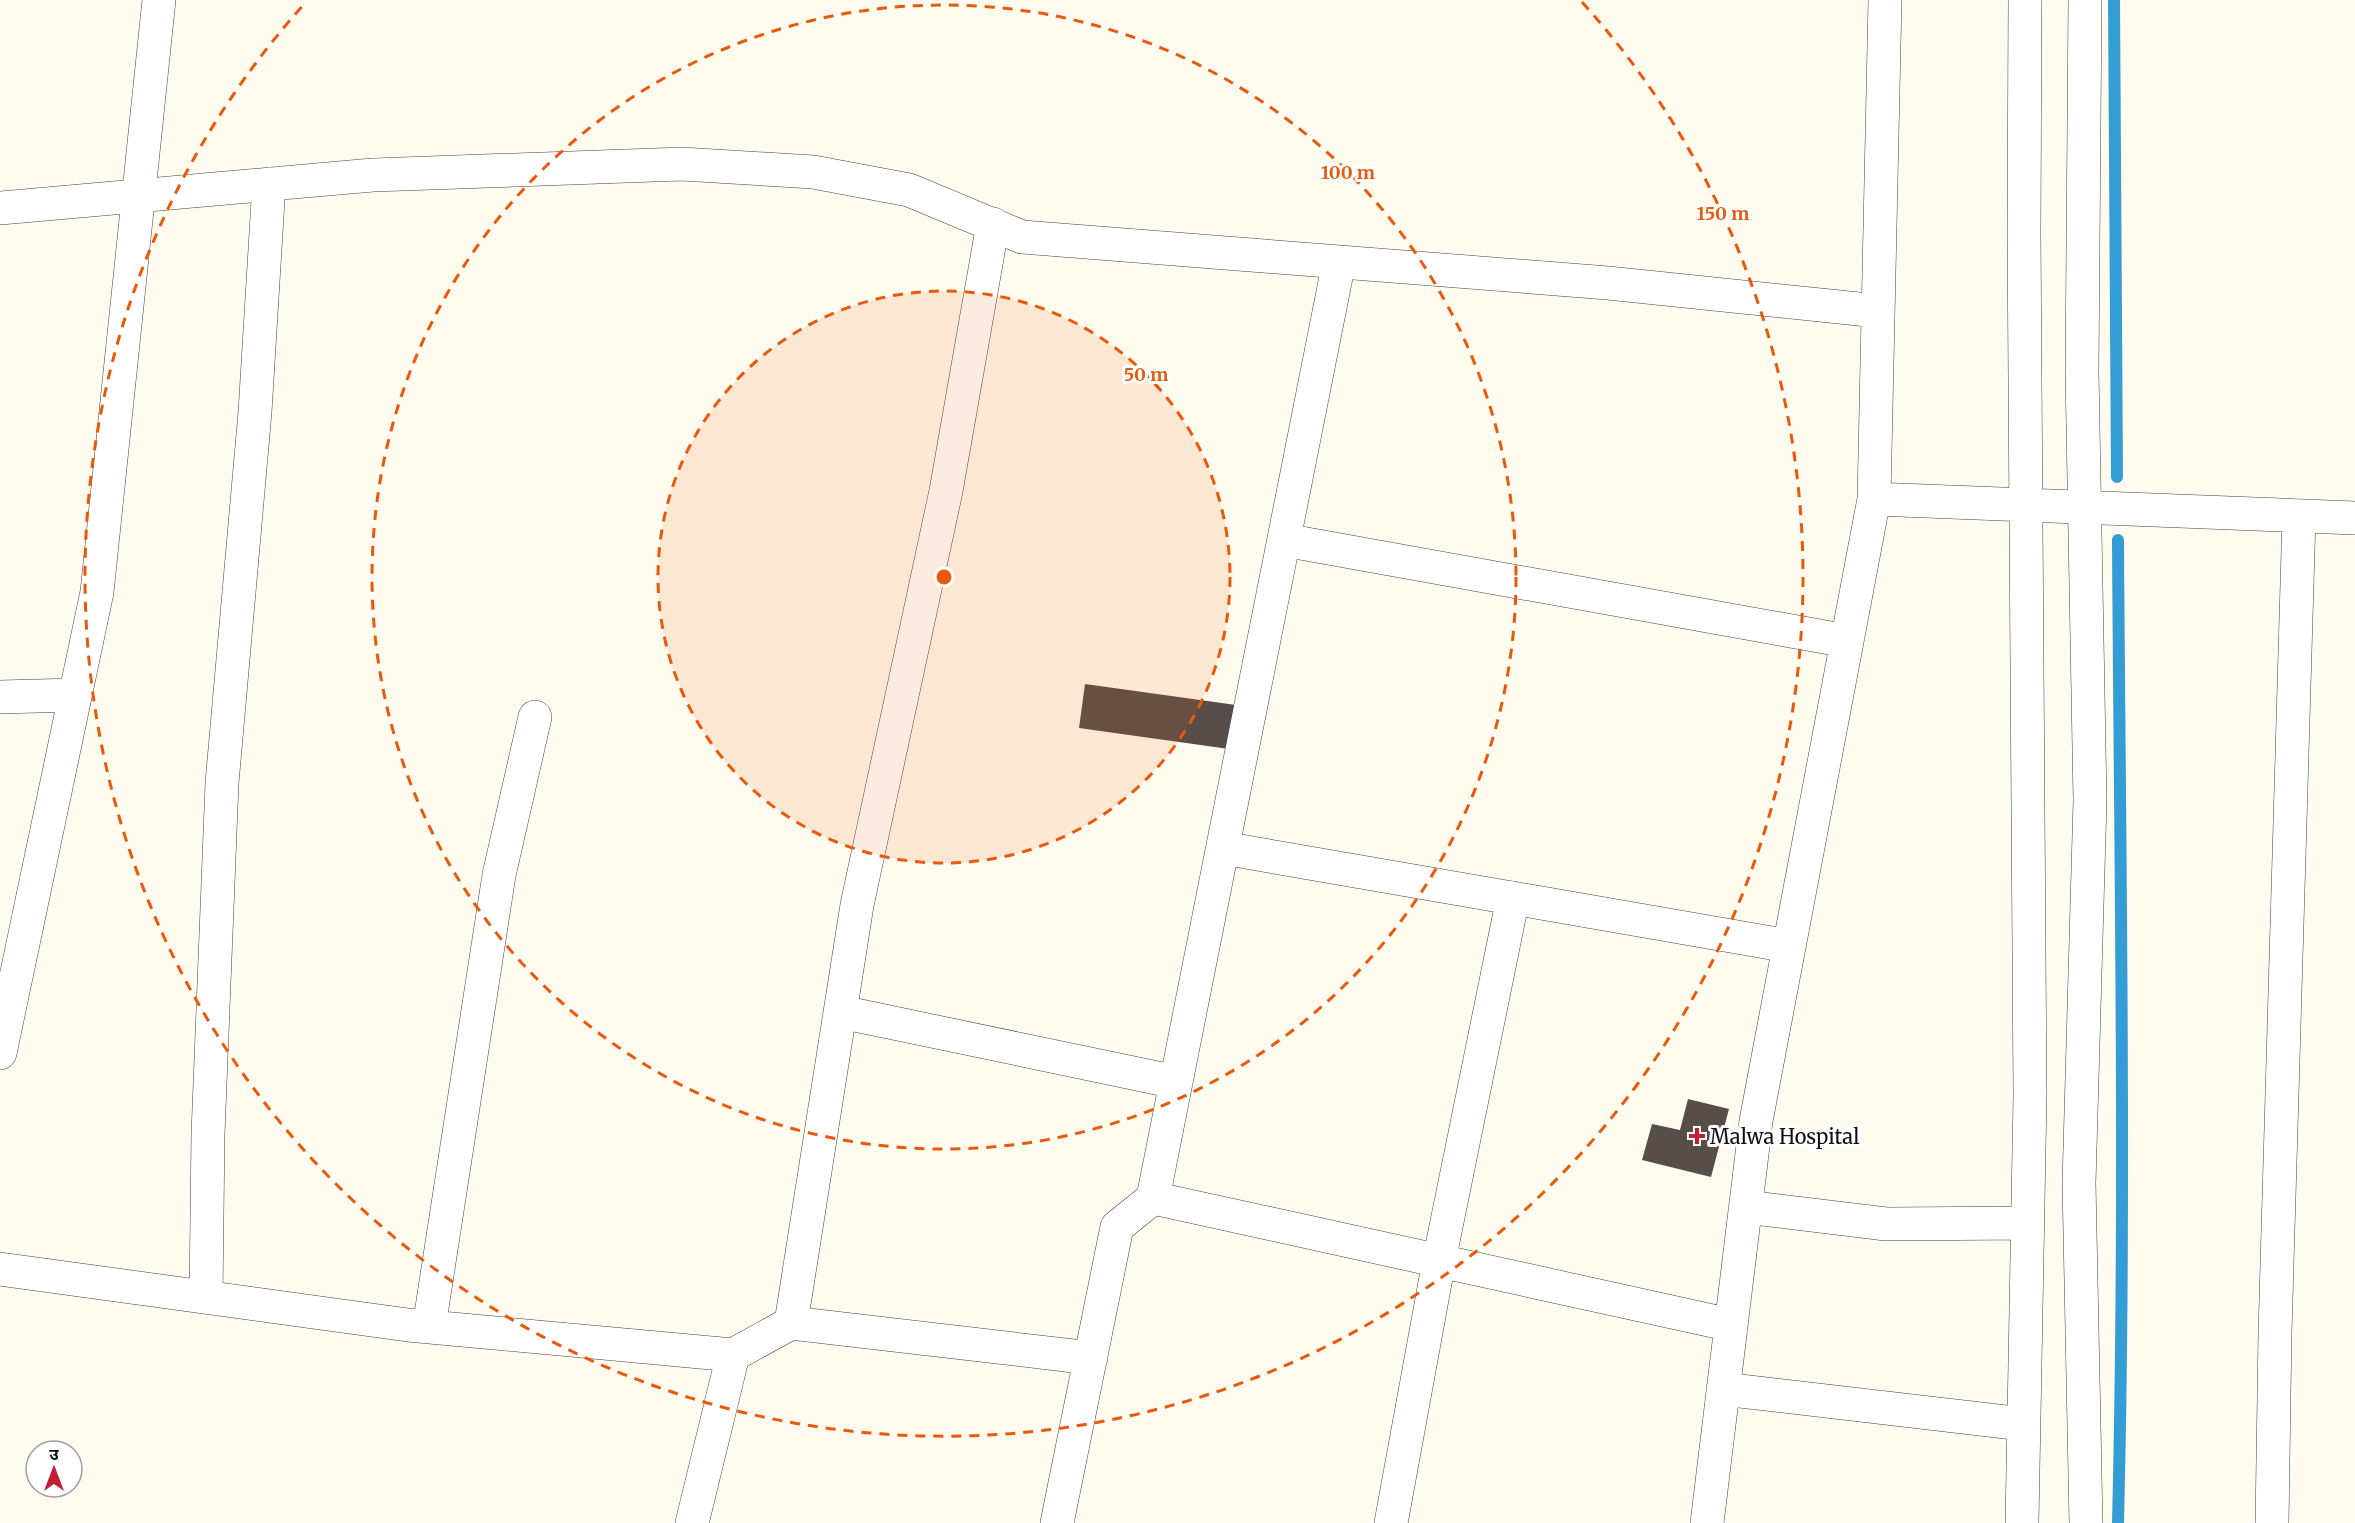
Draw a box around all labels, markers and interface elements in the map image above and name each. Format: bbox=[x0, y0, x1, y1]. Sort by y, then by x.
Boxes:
text: 100 m bbox=[1321, 161, 1375, 184]
text: 150 m bbox=[1697, 202, 1749, 225]
text: 50 m bbox=[1124, 363, 1168, 386]
centre of rings bbox=[934, 567, 954, 587]
place label: Malwa Hospital bbox=[1710, 1124, 1859, 1149]
marker: Malwa Hospital bbox=[1688, 1127, 1706, 1145]
north arrow bbox=[24, 1439, 84, 1499]
text: उ bbox=[49, 1444, 59, 1464]

